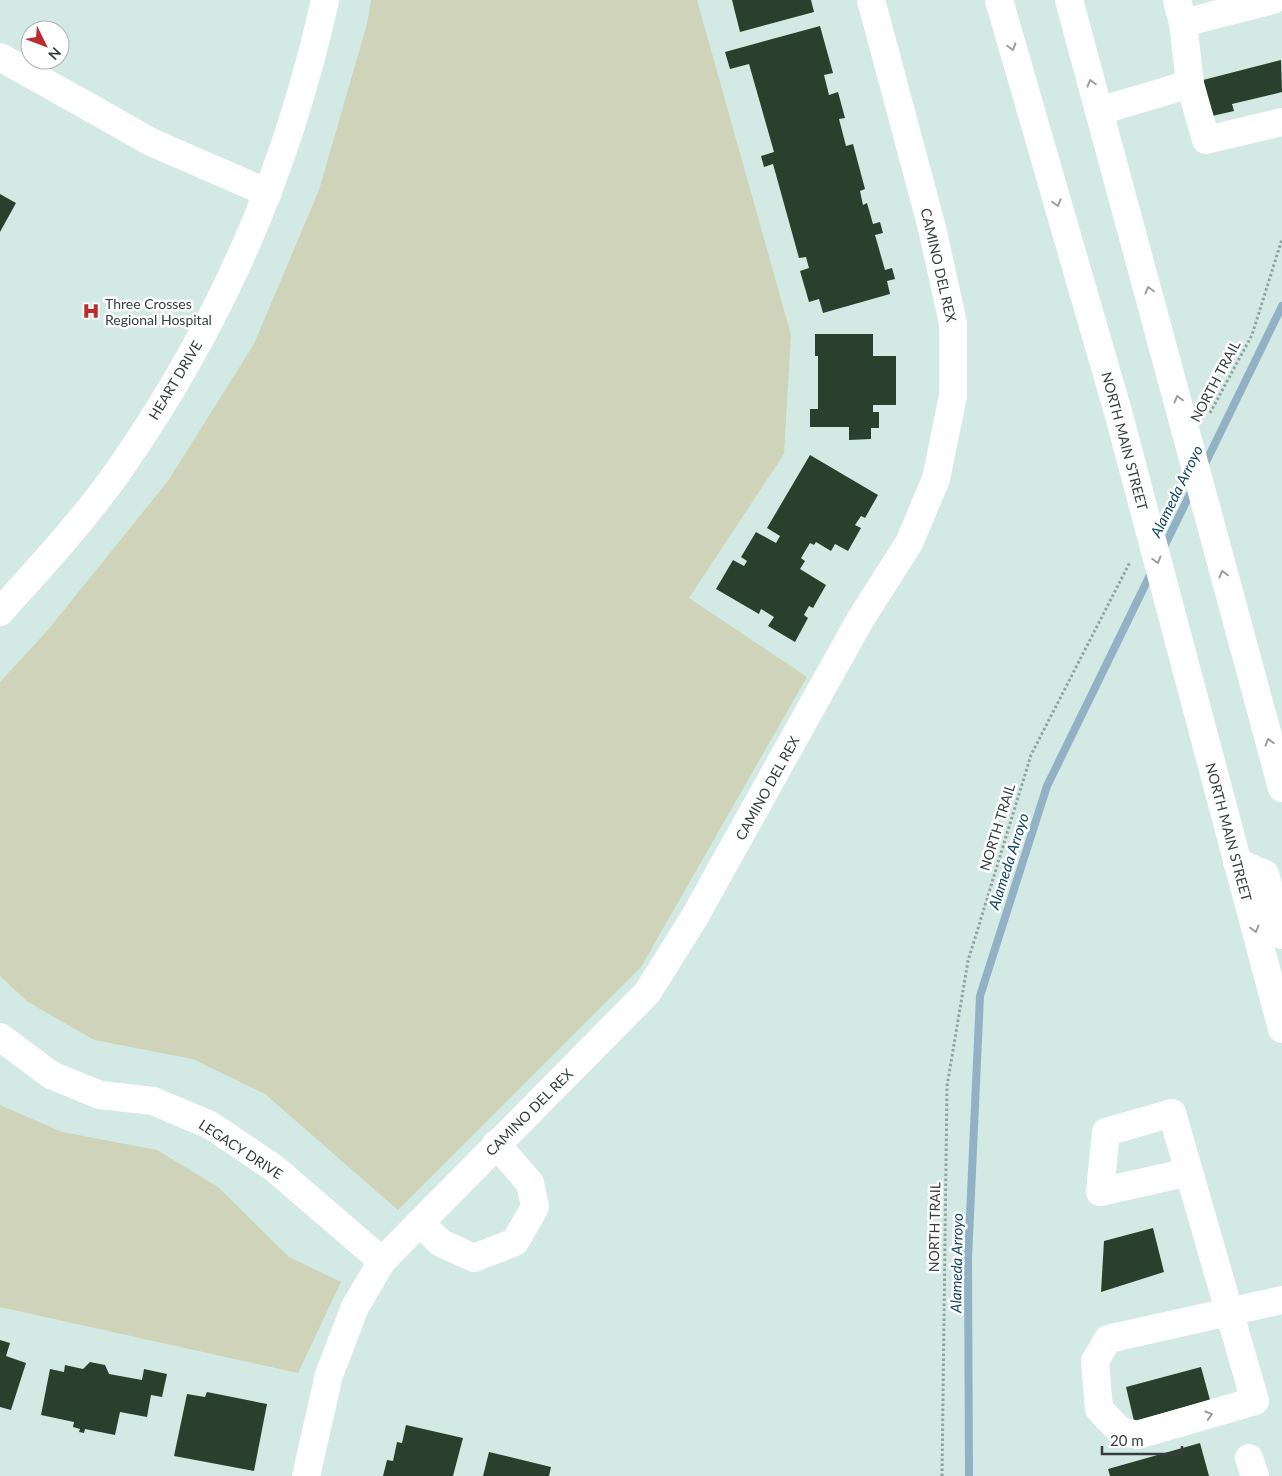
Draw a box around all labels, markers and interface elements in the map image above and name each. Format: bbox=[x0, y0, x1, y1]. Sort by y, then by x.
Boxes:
north arrow bbox=[20, 20, 70, 70]
one-way arrow bbox=[1007, 42, 1017, 50]
text: N bbox=[45, 44, 65, 64]
one-way arrow bbox=[1087, 79, 1097, 87]
one-way arrow bbox=[1052, 198, 1062, 207]
street label: CAMINO DEL REX bbox=[918, 206, 960, 324]
one-way arrow bbox=[1144, 286, 1154, 294]
place label: Three Crosses Regional Hospital bbox=[105, 295, 212, 328]
hospital icon: Three Crosses Regional Hospital bbox=[81, 301, 101, 321]
street label: HEART DRIVE bbox=[145, 337, 205, 423]
street label: NORTH TRAIL bbox=[1186, 337, 1244, 425]
street label: NORTH MAIN STREET bbox=[1098, 370, 1152, 513]
one-way arrow bbox=[1173, 396, 1183, 404]
water label: Alameda Arroyo bbox=[1146, 442, 1206, 541]
one-way arrow bbox=[1151, 556, 1162, 565]
one-way arrow bbox=[1218, 569, 1229, 578]
street label: CAMINO DEL REX bbox=[731, 733, 803, 843]
one-way arrow bbox=[1264, 738, 1274, 746]
street label: NORTH MAIN STREET bbox=[1202, 761, 1256, 904]
street label: NORTH TRAIL bbox=[976, 781, 1018, 873]
water label: Alameda Arroyo bbox=[984, 810, 1032, 912]
one-way arrow bbox=[1249, 925, 1260, 934]
street label: CAMINO DEL REX bbox=[482, 1065, 576, 1159]
street label: LEGACY DRIVE bbox=[196, 1116, 286, 1182]
street label: NORTH TRAIL bbox=[925, 1182, 943, 1272]
water label: Alameda Arroyo bbox=[946, 1213, 966, 1314]
one-way arrow bbox=[1204, 1410, 1213, 1420]
scale bar bbox=[1102, 1424, 1182, 1456]
text: 20 m bbox=[1110, 1431, 1144, 1449]

